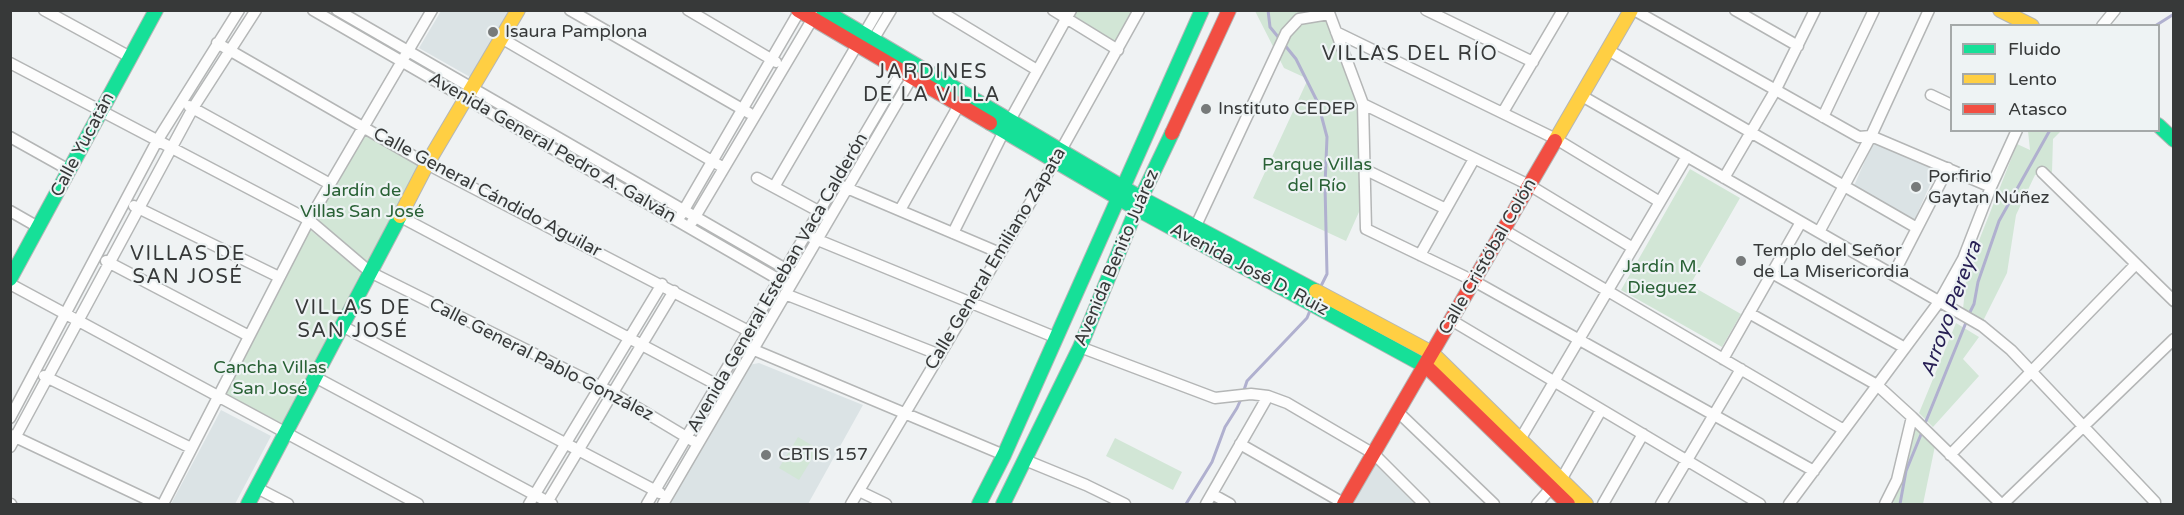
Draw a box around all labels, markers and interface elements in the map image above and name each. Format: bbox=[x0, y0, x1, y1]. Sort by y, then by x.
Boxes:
place label: Isaura Pamplona bbox=[505, 21, 647, 43]
legend bbox=[1950, 24, 2160, 132]
marker: Isaura Pamplona bbox=[486, 25, 500, 39]
text: Fluido bbox=[2008, 38, 2061, 60]
district label: VILLAS DEL RÍO bbox=[1322, 43, 1498, 67]
district label: JARDINES DE LA VILLA bbox=[863, 61, 1001, 108]
street label: Avenida General Pedro A. Galván bbox=[424, 68, 680, 228]
text: Lento bbox=[2008, 68, 2057, 90]
street label: Calle Yucatán bbox=[46, 89, 120, 201]
place label: Instituto CEDEP bbox=[1218, 98, 1355, 120]
text: Atasco bbox=[2008, 98, 2067, 120]
marker: Instituto CEDEP bbox=[1199, 102, 1213, 116]
street label: Calle General Cándido Aguilar bbox=[369, 123, 605, 263]
street label: Avenida General Esteban Vaca Calderón bbox=[683, 129, 873, 437]
street label: Calle General Emiliano Zapata bbox=[921, 144, 1071, 374]
park label: Parque Villas del Río bbox=[1262, 154, 1372, 196]
place label: Porfirio Gaytan Núñez bbox=[1928, 166, 2050, 208]
street label: Avenida Benito Juárez bbox=[1070, 167, 1164, 349]
street label: Calle Cristóbal Colón bbox=[1434, 175, 1542, 339]
park label: Jardín de Villas San José bbox=[300, 180, 424, 222]
marker: Porfirio Gaytan Núñez bbox=[1909, 180, 1923, 194]
street label: Avenida José D. Ruiz bbox=[1166, 219, 1332, 321]
water label: Arroyo Pereyra bbox=[1916, 238, 1988, 380]
place label: Templo del Señor de La Misericordia bbox=[1753, 240, 1909, 282]
district label: VILLAS DE SAN JOSÉ bbox=[130, 243, 246, 290]
marker: Templo del Señor de La Misericordia bbox=[1734, 254, 1748, 268]
park label: Jardín M. Dieguez bbox=[1623, 256, 1701, 298]
street label: Calle General Pablo González bbox=[425, 294, 657, 426]
district label: VILLAS DE SAN JOSÉ bbox=[295, 297, 411, 344]
park label: Cancha Villas San José bbox=[213, 357, 327, 400]
place label: CBTIS 157 bbox=[778, 444, 868, 466]
marker: CBTIS 157 bbox=[759, 448, 773, 462]

